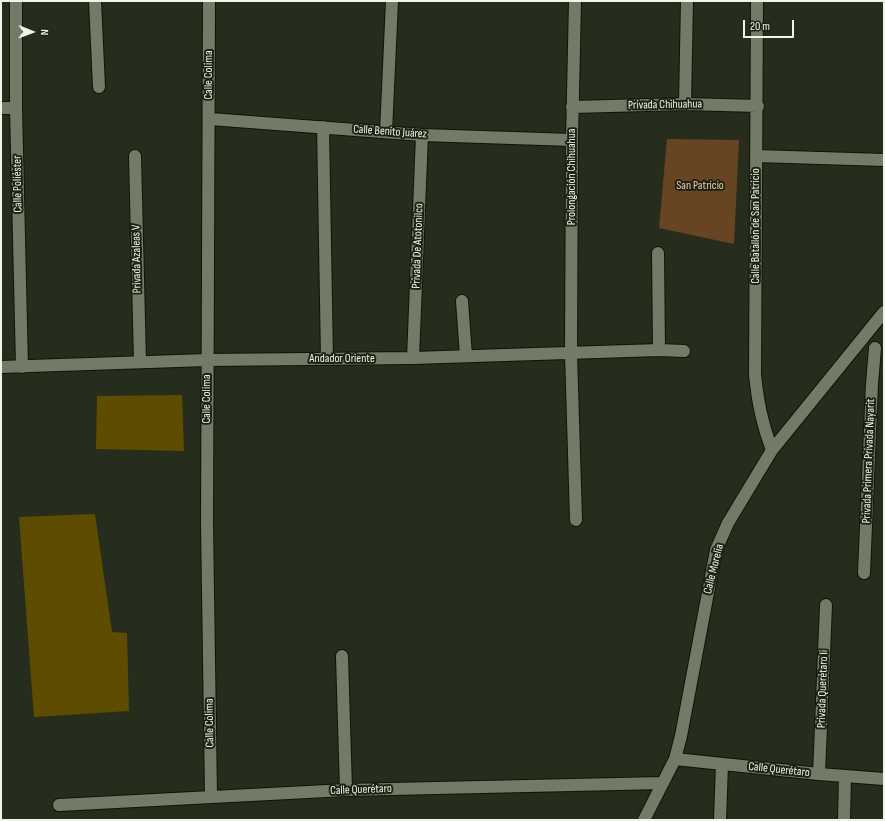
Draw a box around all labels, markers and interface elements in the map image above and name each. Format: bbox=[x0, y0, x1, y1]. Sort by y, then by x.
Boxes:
north arrow bbox=[12, 12, 52, 52]
scale bar bbox=[745, 12, 796, 38]
text: 20 m bbox=[750, 19, 770, 34]
text: N bbox=[38, 29, 51, 35]
street label: Calle Colima bbox=[202, 50, 216, 100]
street label: Privada Chihuahua bbox=[628, 97, 702, 113]
street label: Calle Benito Juárez bbox=[353, 122, 427, 142]
street label: Prolongación Chihuahua bbox=[565, 129, 579, 225]
street label: Calle Poliéster bbox=[10, 155, 26, 213]
street label: Calle Batallón de San Patricio bbox=[749, 168, 763, 284]
park label: San Patricio bbox=[676, 179, 724, 193]
street label: Privada De Atotonilco bbox=[409, 203, 427, 289]
street label: Privada Azaleas V bbox=[129, 224, 145, 294]
street label: Andador Oriente bbox=[309, 352, 375, 366]
street label: Calle Colima bbox=[200, 374, 214, 424]
street label: Privada Primera Privada Nayarit bbox=[860, 398, 878, 524]
street label: Calle Morelia bbox=[701, 543, 727, 595]
street label: Privada Querétaro Ii bbox=[814, 650, 832, 728]
street label: Calle Colima bbox=[202, 698, 218, 748]
street label: Calle Querétaro bbox=[748, 760, 810, 780]
street label: Calle Querétaro bbox=[330, 782, 392, 798]

